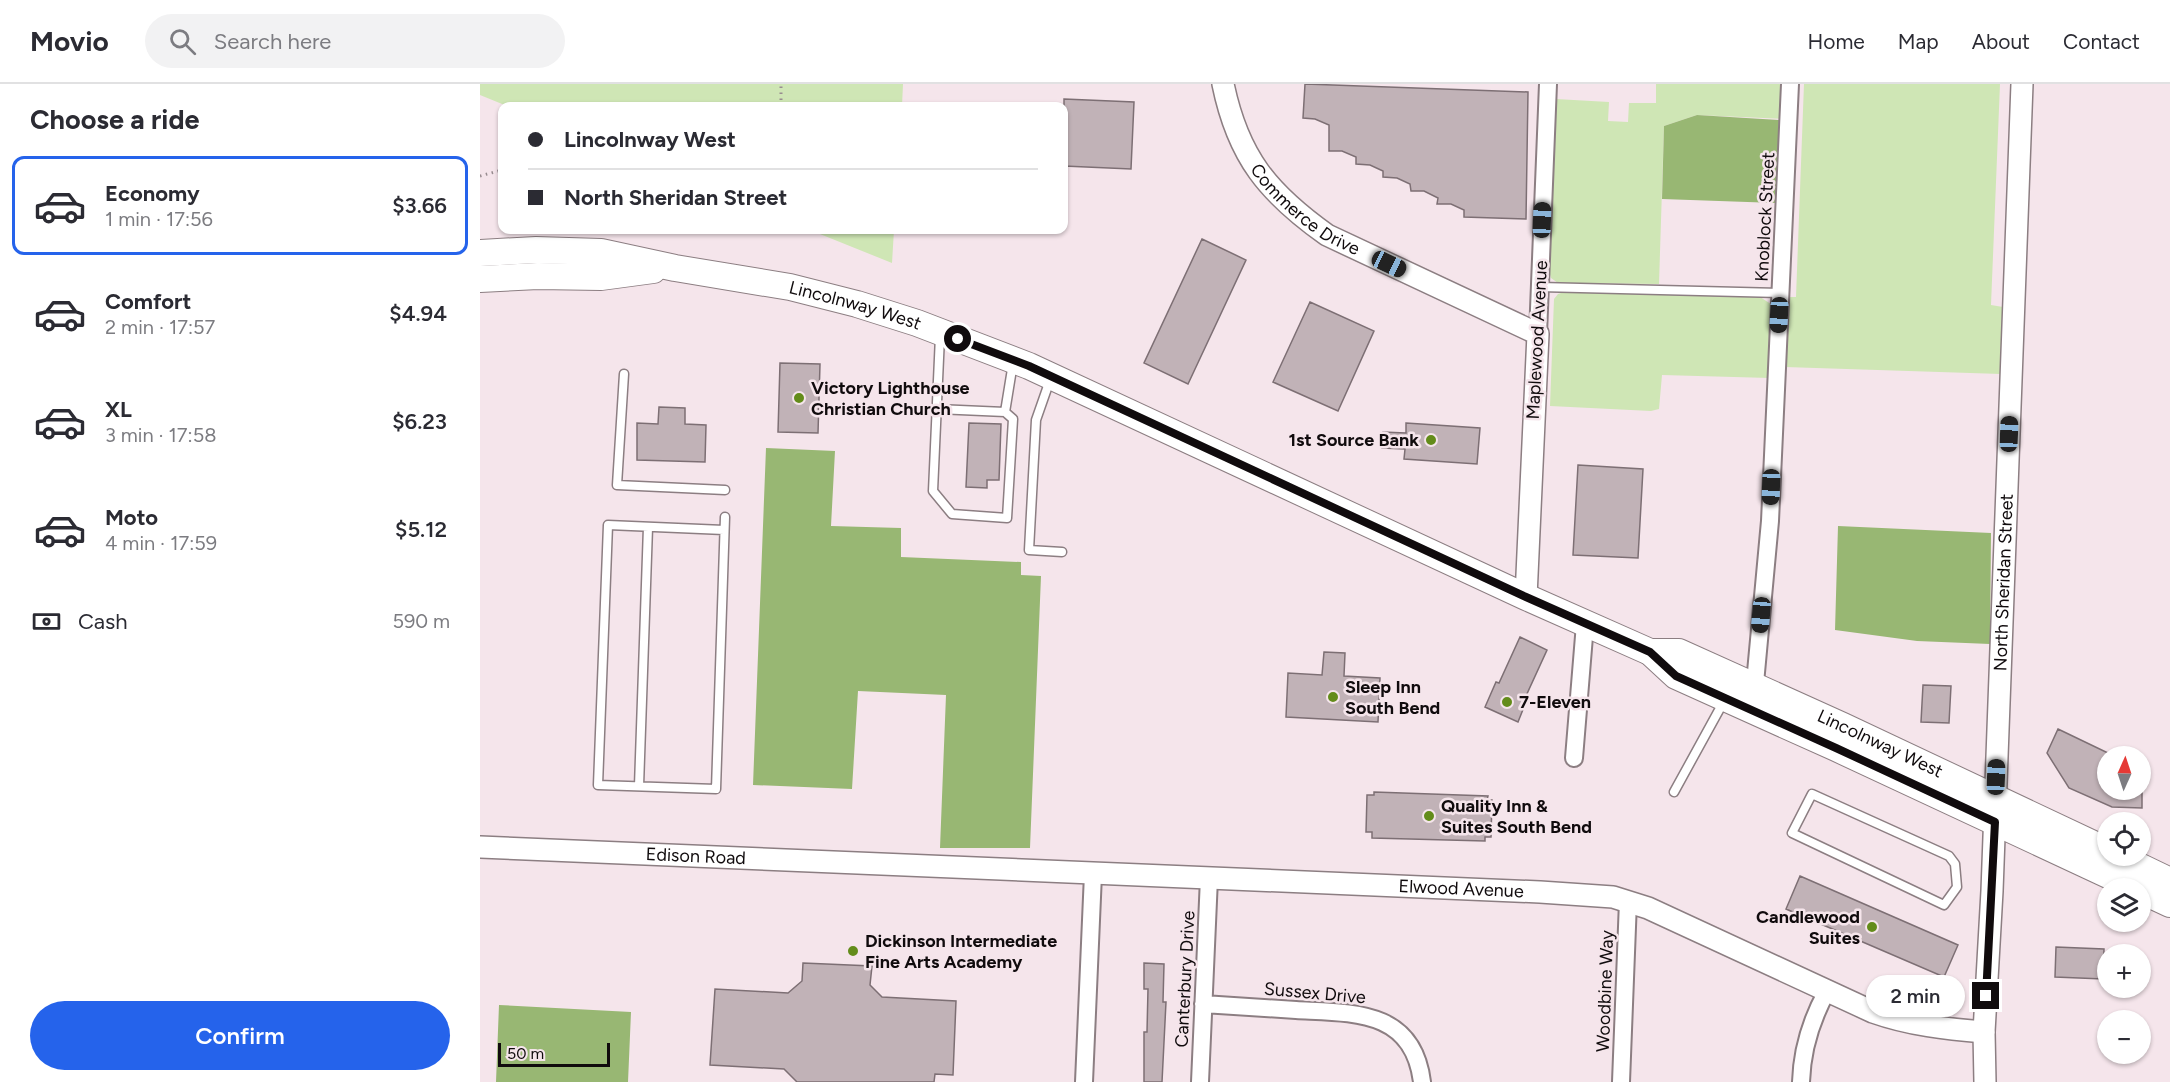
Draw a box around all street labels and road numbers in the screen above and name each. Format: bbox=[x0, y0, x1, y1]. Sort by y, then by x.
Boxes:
street label: Knoblock Street bbox=[1751, 151, 1779, 282]
street label: Commerce Drive bbox=[1246, 159, 1364, 260]
street label: Maplewood Avenue bbox=[1522, 260, 1552, 420]
street label: Lincolnway West bbox=[787, 276, 925, 335]
street label: North Sheridan Street bbox=[1989, 493, 2018, 672]
street label: Lincolnway West bbox=[1814, 705, 1947, 783]
street label: Edison Road bbox=[645, 843, 746, 869]
street label: Elwood Avenue bbox=[1398, 875, 1524, 902]
street label: Canterbury Drive bbox=[1170, 910, 1200, 1048]
street label: Woodbine Way bbox=[1592, 929, 1618, 1052]
street label: Sussex Drive bbox=[1263, 978, 1367, 1008]

